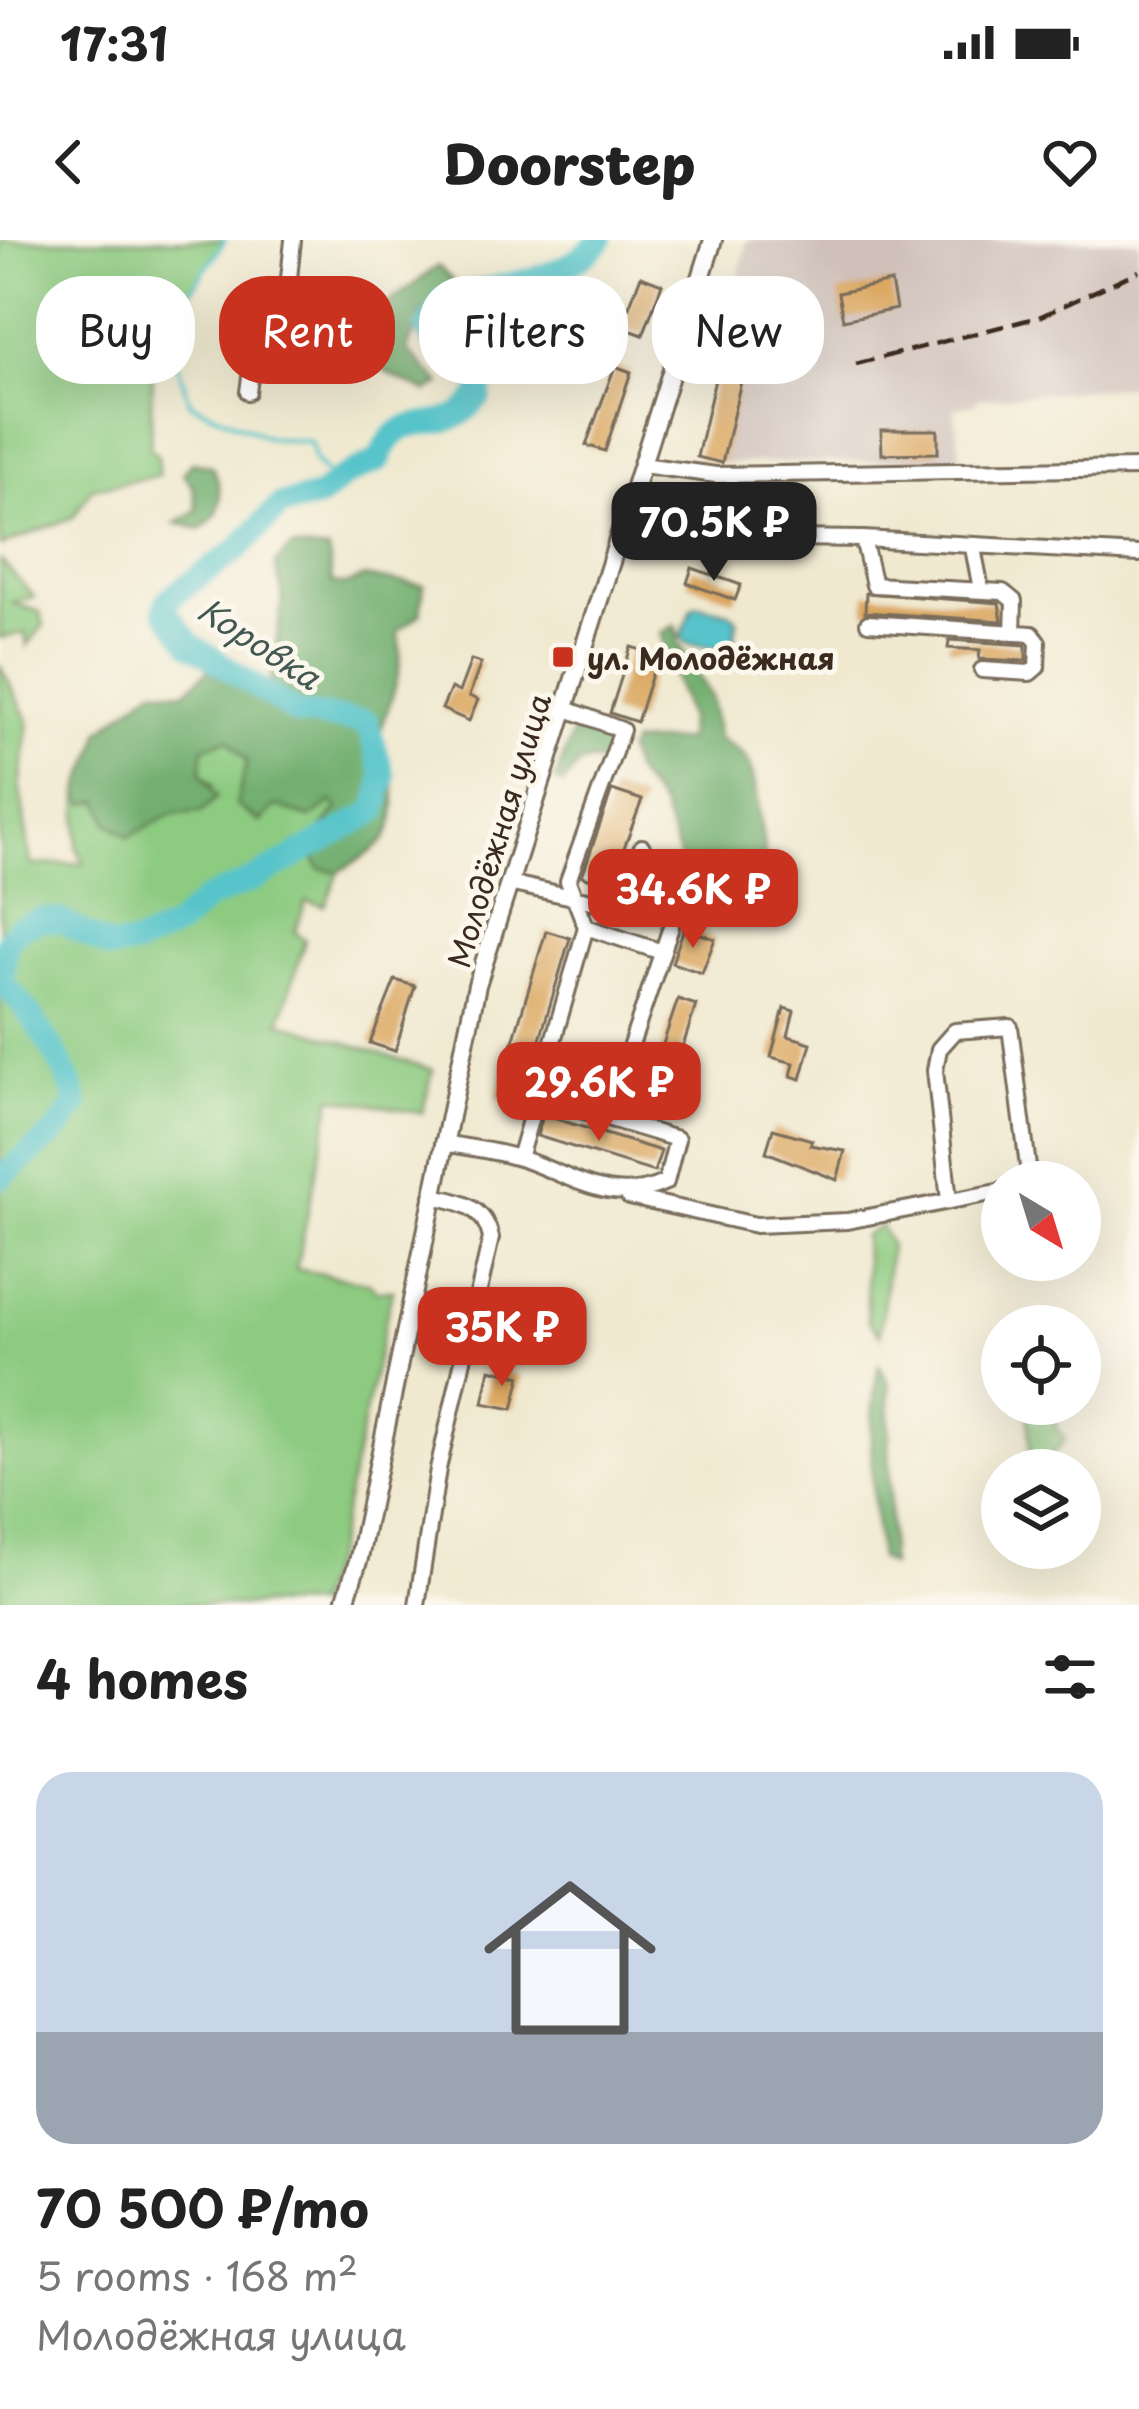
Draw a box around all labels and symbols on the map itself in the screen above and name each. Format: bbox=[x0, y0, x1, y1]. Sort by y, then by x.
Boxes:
pin: 70.5K ₽ bbox=[603, 482, 825, 584]
water label: Коровка bbox=[189, 584, 332, 701]
place label: ул. Молодёжная bbox=[587, 635, 835, 680]
marker: ул. Молодёжная bbox=[550, 644, 576, 670]
street label: Молодёжная улица bbox=[435, 687, 561, 973]
pin: 34.6K ₽ bbox=[582, 849, 804, 951]
pin: 29.6K ₽ bbox=[488, 1042, 710, 1144]
north arrow bbox=[981, 1161, 1101, 1281]
pin: 35K ₽ bbox=[418, 1287, 586, 1389]

